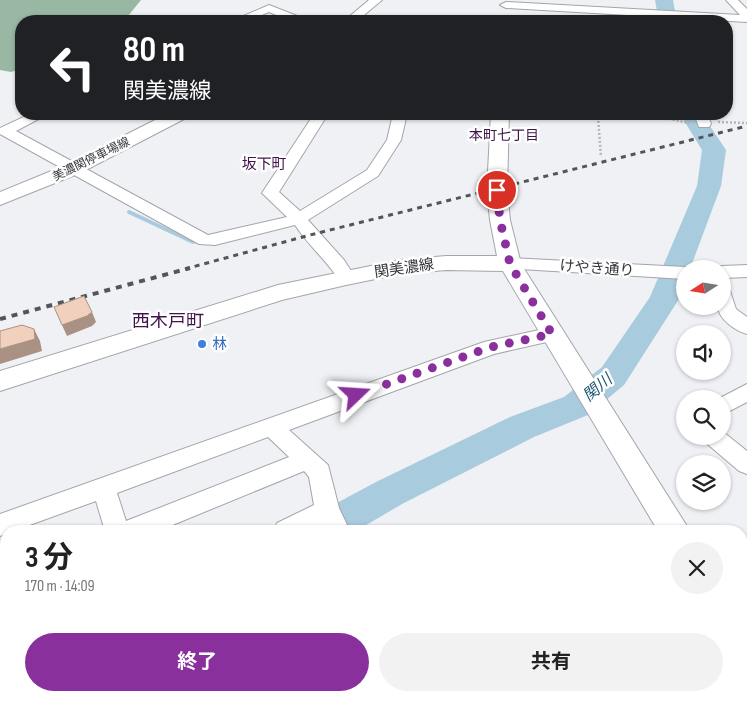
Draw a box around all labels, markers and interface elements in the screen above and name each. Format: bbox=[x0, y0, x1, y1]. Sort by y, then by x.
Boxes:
text: 80 m bbox=[123, 29, 185, 72]
icon: left bbox=[40, 35, 105, 100]
text: 関美濃線 bbox=[123, 78, 211, 105]
district label: 本町七丁目 bbox=[469, 127, 539, 144]
street label: 美濃関停車場線 bbox=[50, 134, 132, 185]
district label: 坂下町 bbox=[241, 155, 287, 174]
pin bbox=[476, 169, 518, 211]
icon: arrive bbox=[483, 176, 511, 204]
street label: 関美濃線 bbox=[373, 255, 435, 282]
street label: けやき通り bbox=[559, 256, 635, 281]
north arrow bbox=[676, 260, 731, 315]
map controls bbox=[676, 260, 731, 510]
district label: 西木戸町 bbox=[132, 311, 204, 332]
button: sound bbox=[676, 325, 731, 380]
place label: 林 bbox=[212, 335, 227, 354]
marker: 林 bbox=[196, 338, 208, 350]
position arrow bbox=[329, 368, 381, 420]
water label: 関川 bbox=[580, 369, 618, 406]
button: search bbox=[676, 390, 731, 445]
button: layers bbox=[676, 455, 731, 510]
text: 3 分 bbox=[25, 540, 73, 576]
button: close bbox=[671, 542, 723, 594]
text: 170 m · 14:09 bbox=[25, 577, 95, 596]
button: 終了 bbox=[25, 633, 369, 691]
button: 共有 bbox=[379, 633, 723, 691]

